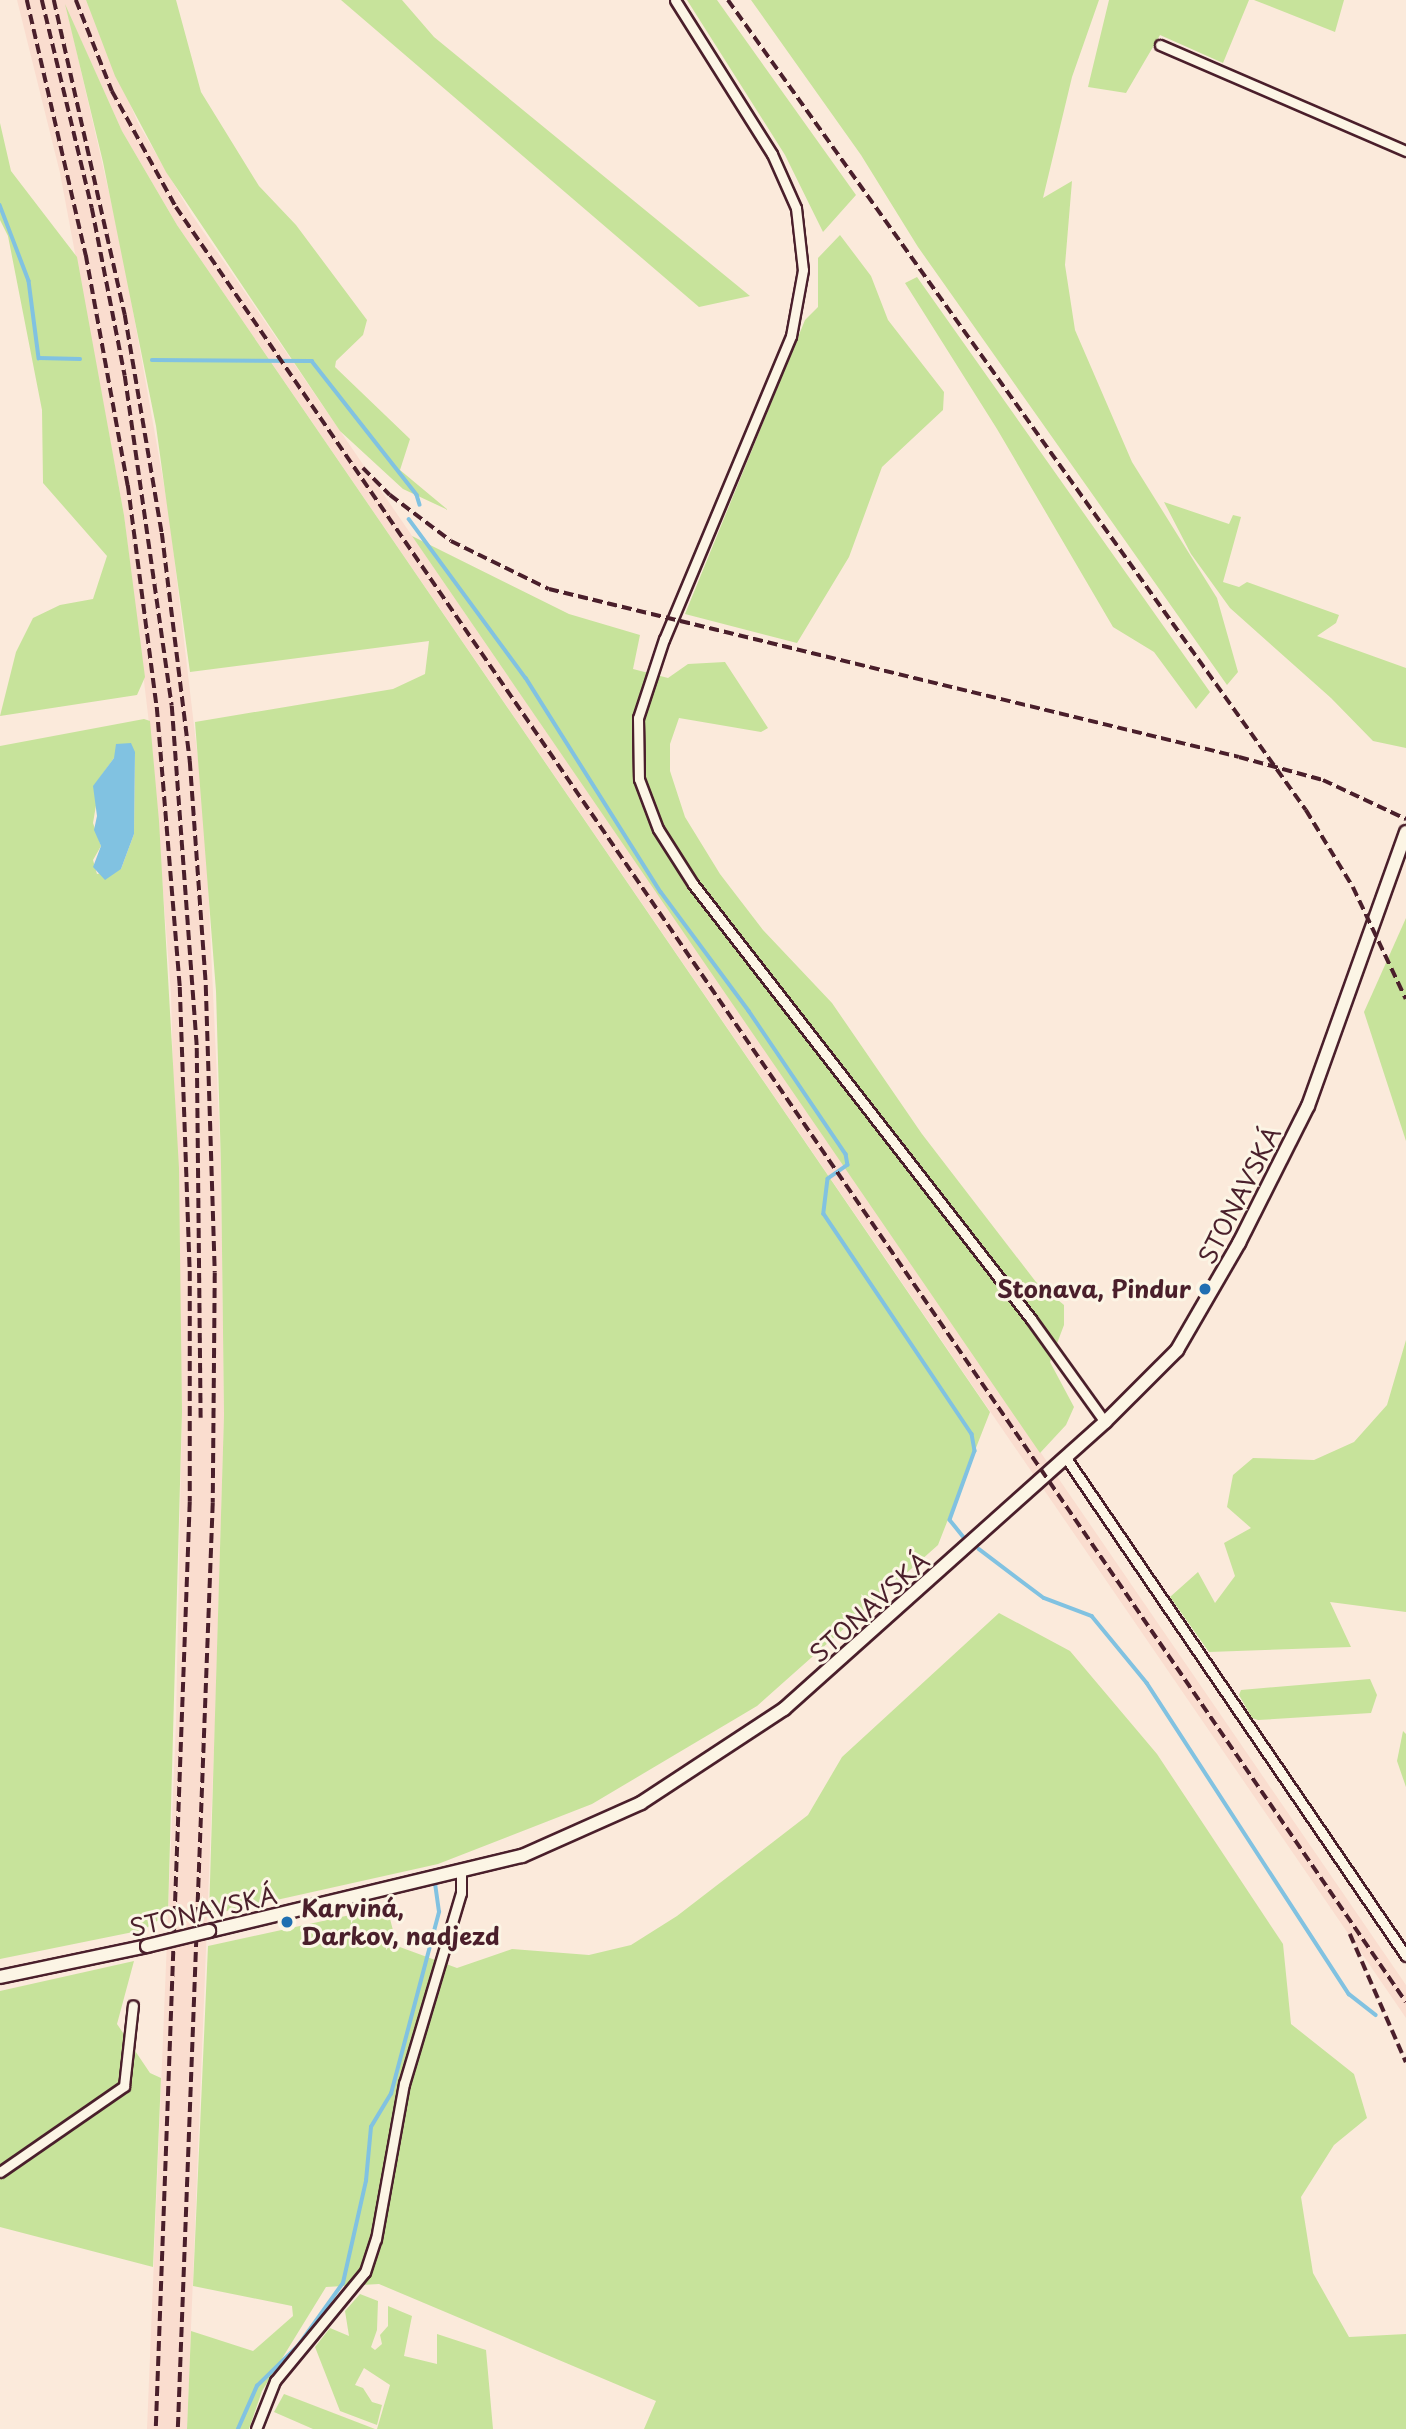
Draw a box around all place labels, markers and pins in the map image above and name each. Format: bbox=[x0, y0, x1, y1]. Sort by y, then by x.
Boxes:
place label: Stonava, Pindur bbox=[997, 1275, 1191, 1303]
marker: Stonava, Pindur bbox=[1197, 1281, 1213, 1297]
place label: Karviná, Darkov, nadjezd bbox=[301, 1894, 503, 1950]
marker: Karviná, Darkov, nadjezd bbox=[279, 1914, 295, 1930]

